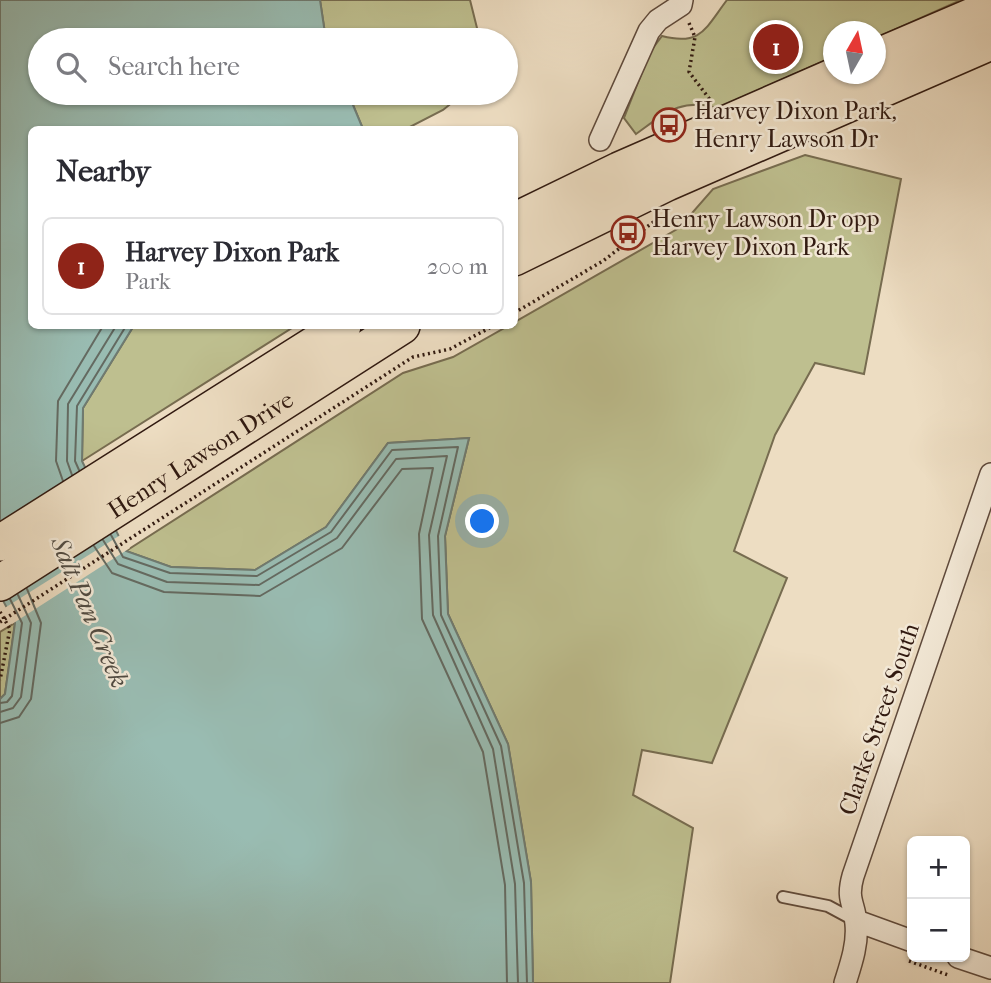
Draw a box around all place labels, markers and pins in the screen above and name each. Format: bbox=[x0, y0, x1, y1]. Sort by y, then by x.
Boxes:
pin: 1 bbox=[753, 21, 799, 73]
place label: Harvey Dixon Park, Henry Lawson Dr bbox=[694, 97, 897, 153]
bus stop icon: Harvey Dixon Park, Henry Lawson Dr bbox=[650, 106, 688, 144]
place label: Henry Lawson Dr opp Harvey Dixon Park bbox=[652, 205, 880, 261]
bus stop icon: Henry Lawson Dr opp Harvey Dixon Park bbox=[609, 214, 647, 252]

